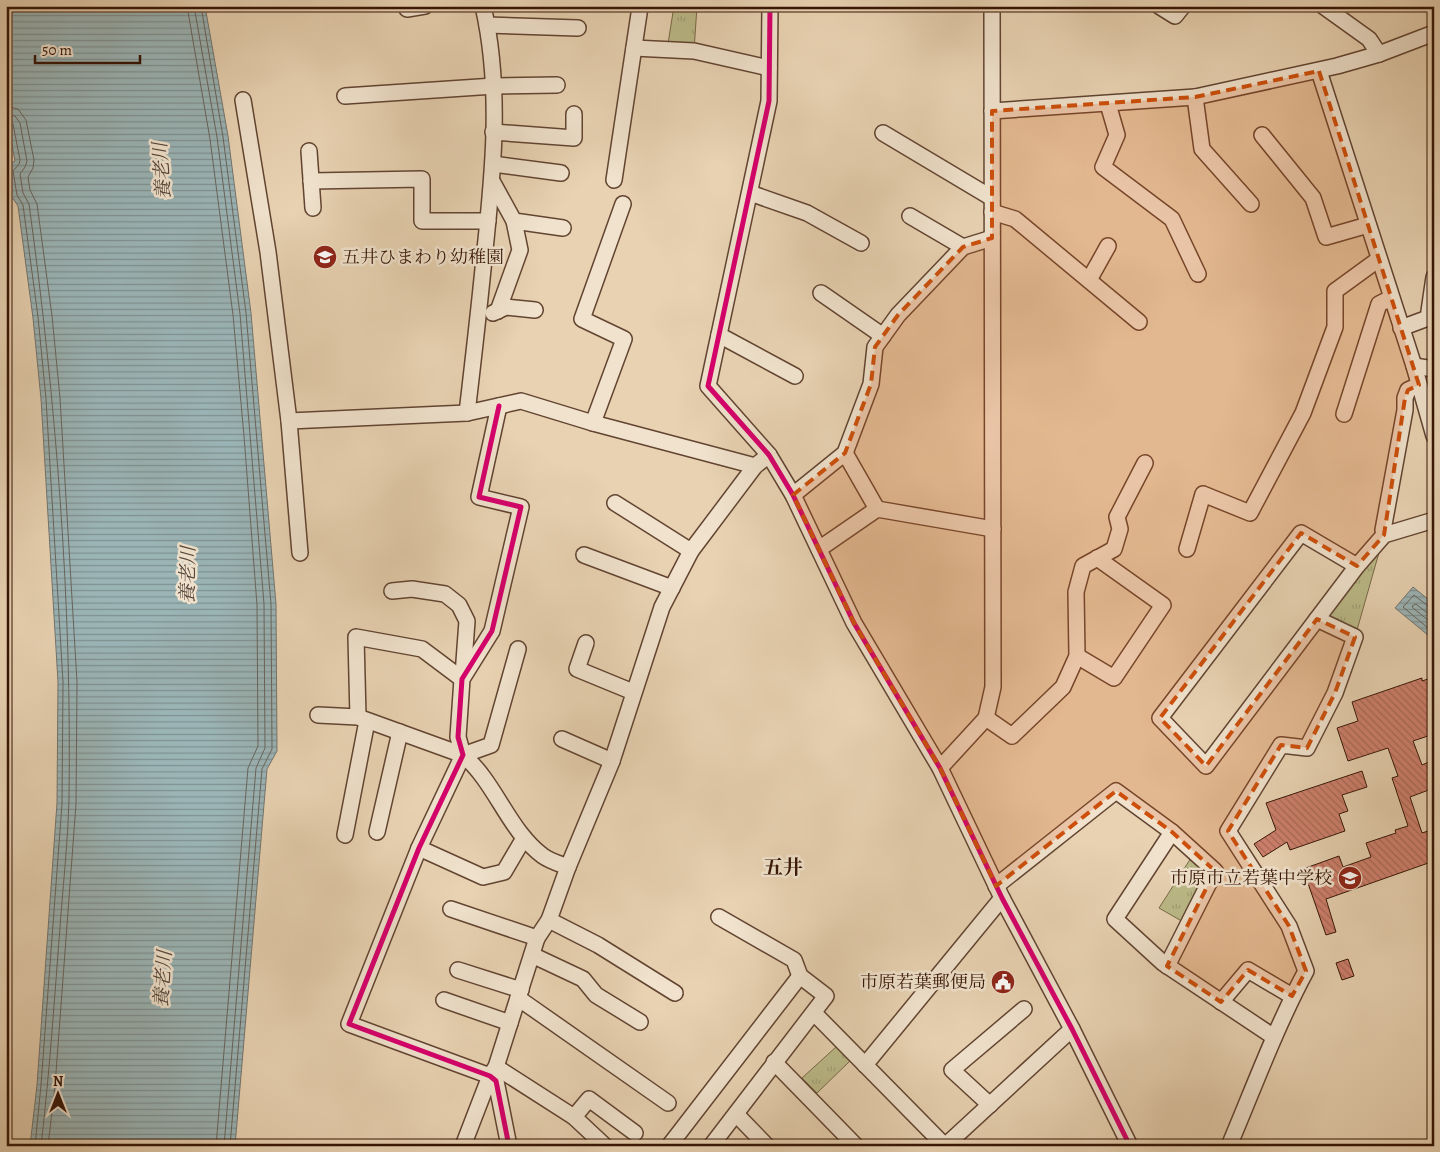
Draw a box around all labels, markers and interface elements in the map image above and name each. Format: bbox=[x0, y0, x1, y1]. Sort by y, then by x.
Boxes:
scale bar bbox=[35, 32, 140, 64]
text: 50 m bbox=[42, 40, 72, 60]
water label: 養老川 bbox=[147, 140, 177, 200]
school or university icon: 五井ひまわり幼稚園 bbox=[312, 244, 338, 270]
place label: 五井ひまわり幼稚園 bbox=[342, 245, 504, 269]
water label: 養老川 bbox=[175, 544, 202, 604]
district label: 五井 bbox=[763, 854, 803, 881]
school or university icon: 市原市立若葉中学校 bbox=[1337, 865, 1363, 891]
place label: 市原市立若葉中学校 bbox=[1170, 866, 1332, 890]
water label: 養老川 bbox=[148, 948, 178, 1008]
public building icon: 市原若葉郵便局 bbox=[990, 969, 1016, 995]
place label: 市原若葉郵便局 bbox=[860, 970, 986, 994]
north arrow bbox=[32, 1070, 82, 1120]
text: N bbox=[53, 1072, 63, 1091]

